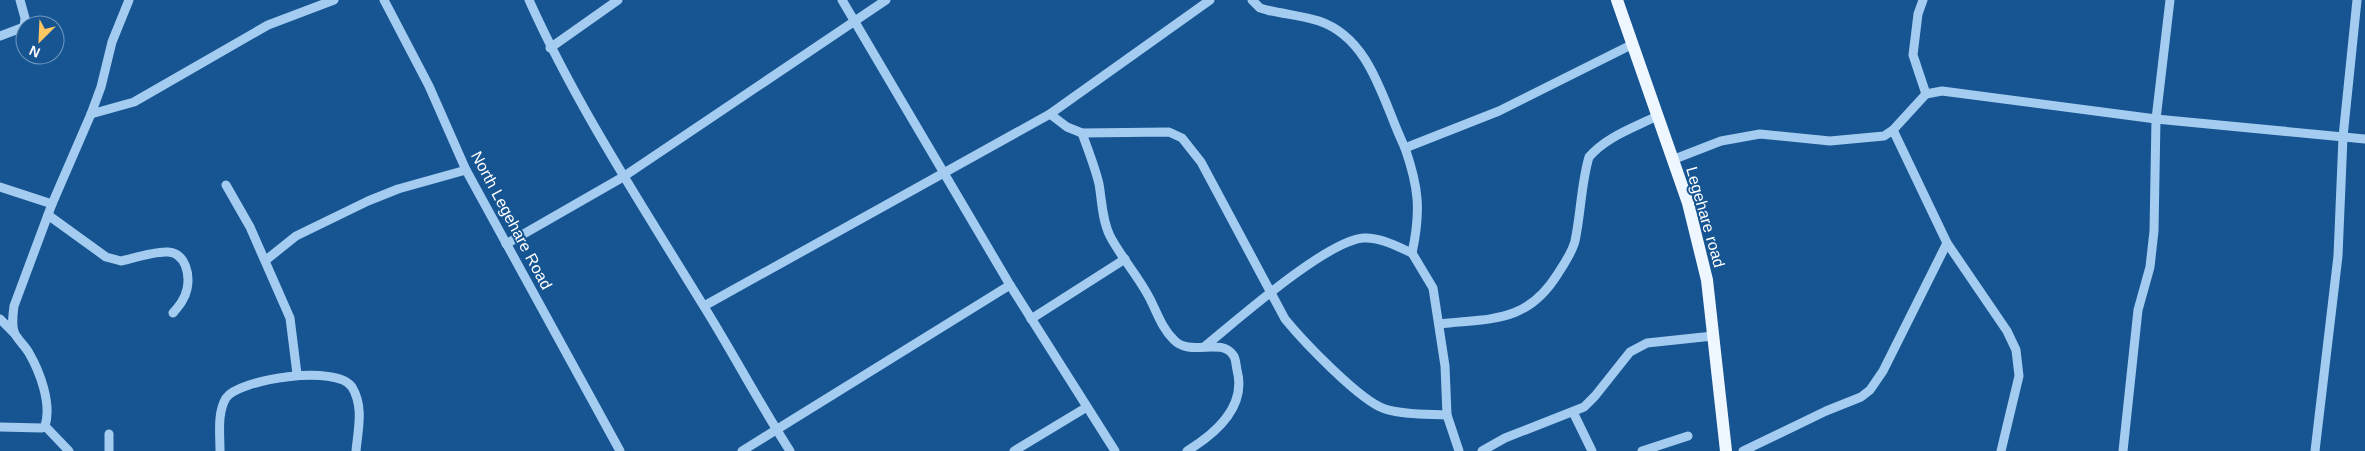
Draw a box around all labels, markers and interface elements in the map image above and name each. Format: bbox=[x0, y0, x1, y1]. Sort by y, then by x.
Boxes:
north arrow bbox=[15, 15, 65, 65]
text: N bbox=[27, 43, 43, 61]
street label: North Legehare Road bbox=[468, 148, 555, 292]
street label: Legehare road bbox=[1683, 165, 1728, 270]

